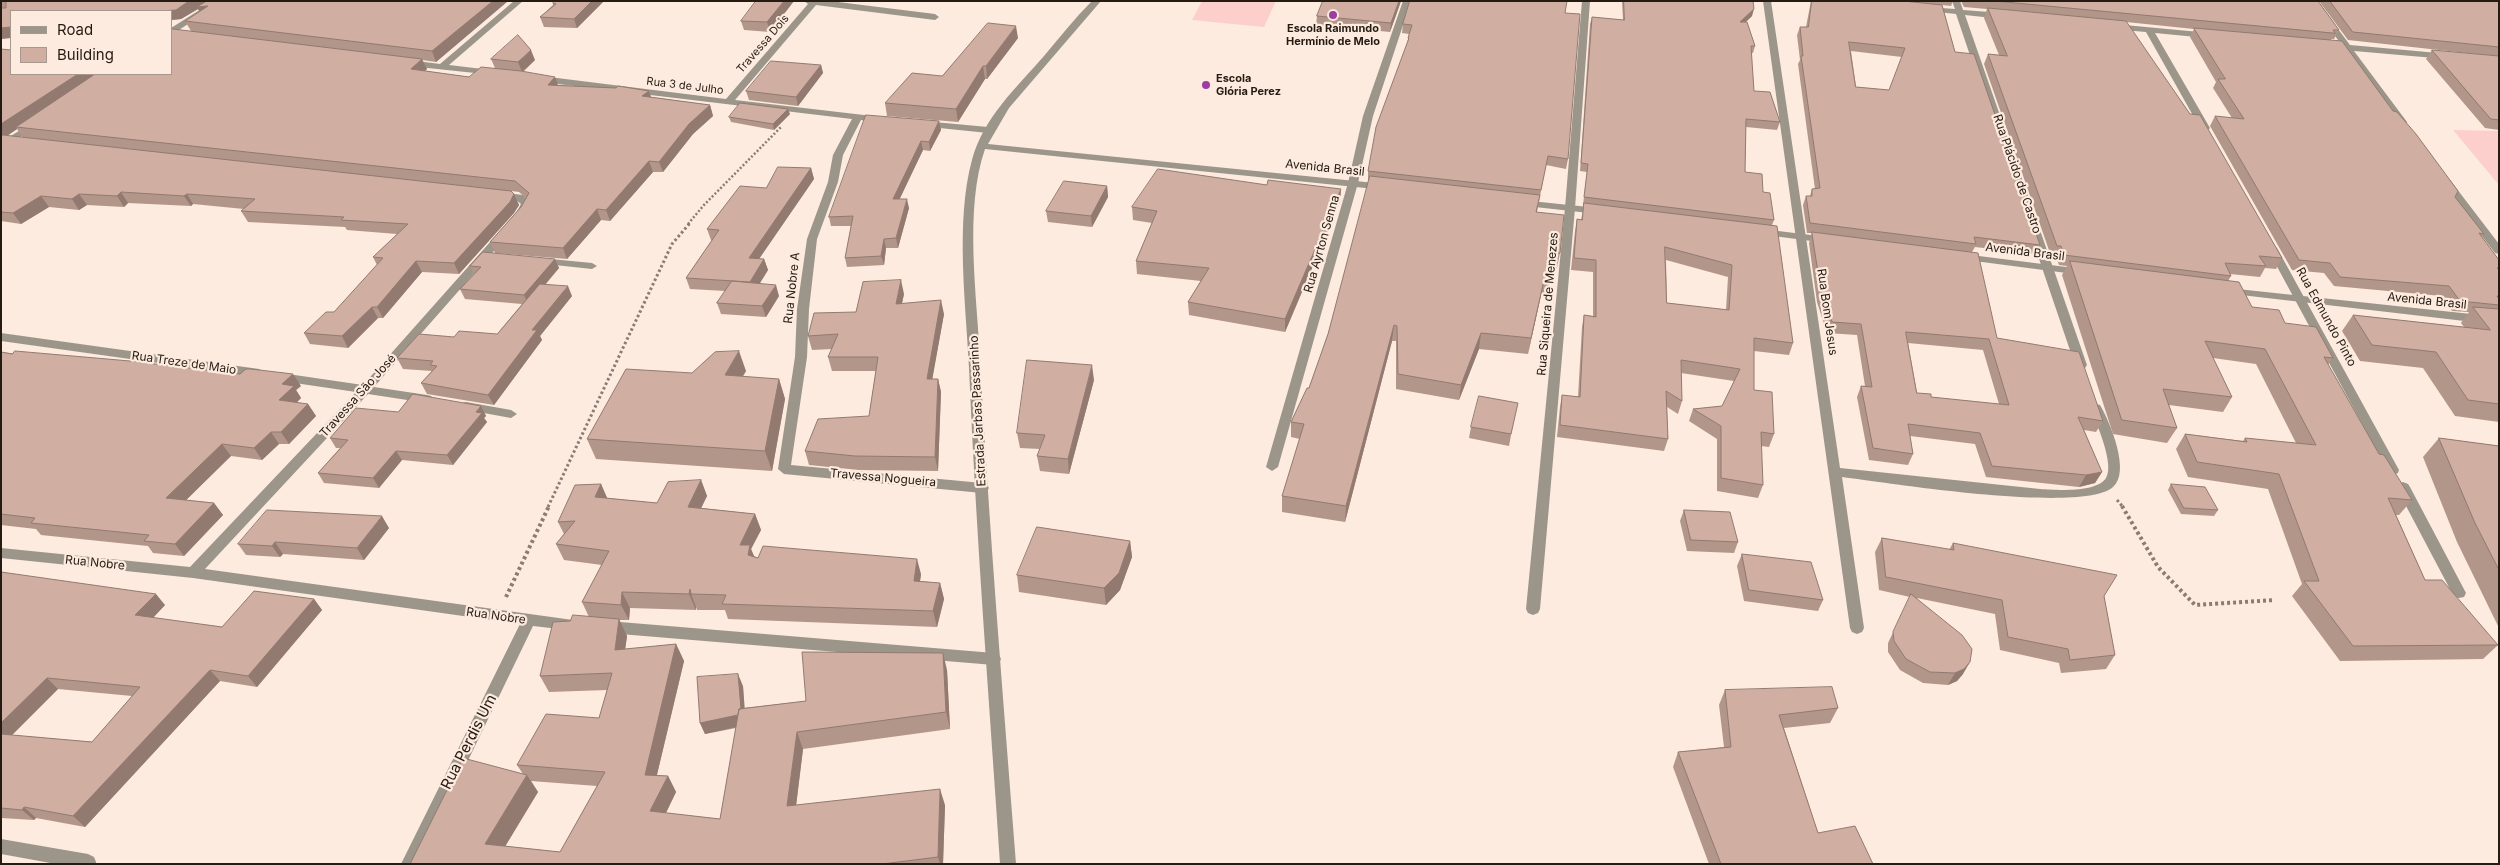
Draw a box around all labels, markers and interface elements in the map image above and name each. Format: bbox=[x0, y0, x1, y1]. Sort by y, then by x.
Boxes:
marker: Escola Raimundo Hermínio de Melo bbox=[1327, 9, 1339, 21]
legend bbox=[10, 10, 172, 75]
street label: Travessa Dois bbox=[734, 12, 792, 76]
text: Road bbox=[57, 20, 93, 39]
place label: Escola Raimundo Hermínio de Melo bbox=[1286, 22, 1380, 48]
text: Building bbox=[57, 45, 114, 64]
place label: Escola Glória Perez bbox=[1216, 72, 1281, 98]
street label: Rua 3 de Julho bbox=[646, 75, 724, 97]
marker: Escola Glória Perez bbox=[1200, 79, 1212, 91]
street label: Rua Plácido de Castro bbox=[1990, 113, 2044, 235]
street label: Avenida Brasil bbox=[1285, 157, 1365, 179]
street label: Rua Ayrton Senna bbox=[1301, 194, 1343, 294]
street label: Rua Siqueira de Menezes bbox=[1535, 232, 1561, 376]
street label: Avenida Brasil bbox=[1985, 240, 2065, 264]
street label: Rua Nobre A bbox=[781, 252, 803, 324]
street label: Rua Edmundo Pinto bbox=[2293, 265, 2359, 369]
street label: Rua Bom Jesus bbox=[1814, 268, 1840, 356]
street label: Avenida Brasil bbox=[2387, 290, 2467, 312]
street label: Estrada Jarbas Passarinho bbox=[967, 335, 989, 487]
street label: Rua Treze de Maio bbox=[131, 349, 237, 377]
street label: Travessa São José bbox=[317, 351, 399, 441]
street label: Travessa Nogueira bbox=[829, 466, 937, 490]
street label: Rua Nobre bbox=[64, 553, 126, 573]
street label: Rua Nobre bbox=[465, 605, 527, 627]
street label: Rua Perdis Um bbox=[437, 692, 501, 792]

